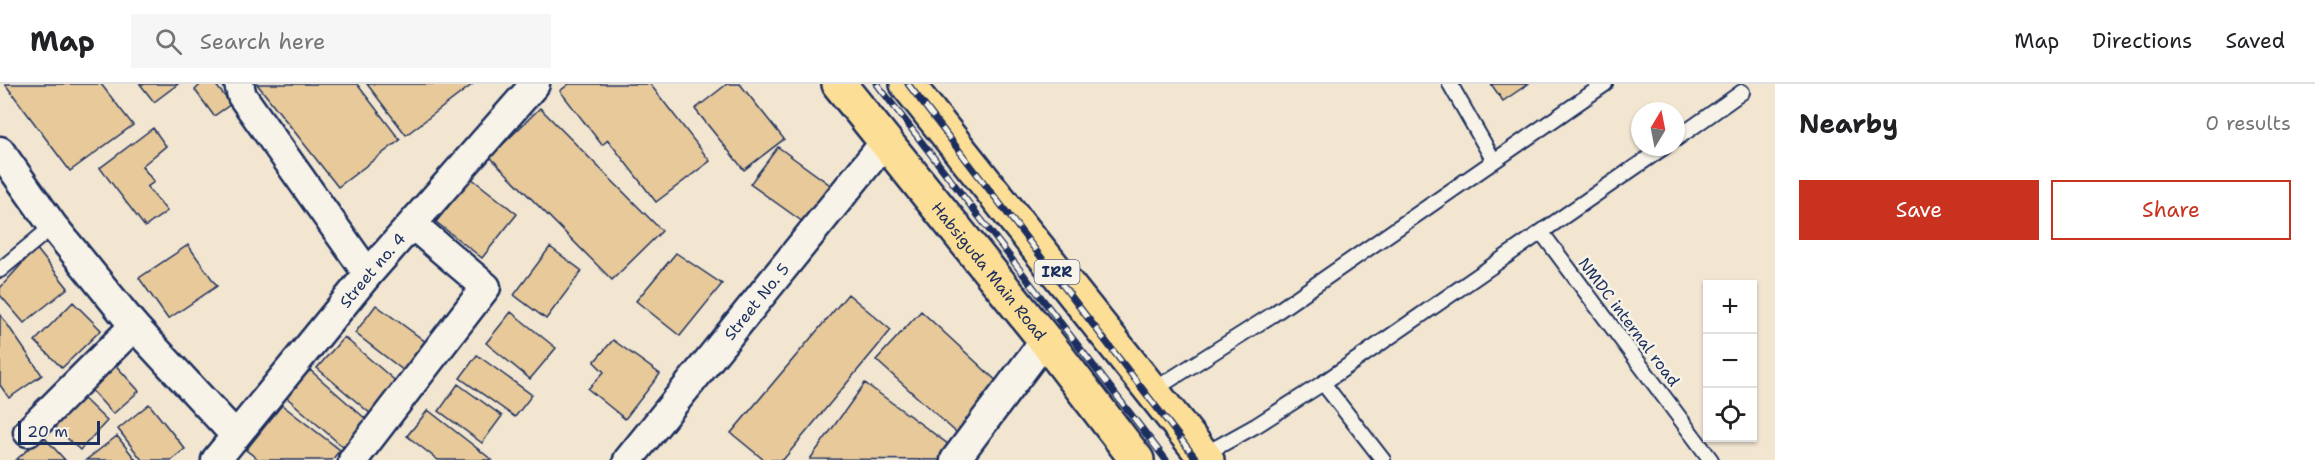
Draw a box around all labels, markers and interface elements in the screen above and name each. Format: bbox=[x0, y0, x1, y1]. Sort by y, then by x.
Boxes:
search box bbox=[131, 14, 551, 68]
text: Map bbox=[30, 22, 95, 60]
icon: search bbox=[152, 25, 185, 58]
text: Search here bbox=[200, 27, 325, 56]
text: Map bbox=[2014, 27, 2059, 55]
text: Directions bbox=[2092, 27, 2192, 55]
text: Saved bbox=[2225, 27, 2285, 55]
north arrow bbox=[1631, 102, 1685, 156]
text: Nearby bbox=[1799, 106, 1898, 141]
text: 0 results bbox=[2205, 110, 2291, 136]
button: Save bbox=[1799, 180, 2039, 240]
button: Share bbox=[2051, 180, 2291, 240]
street label: Habsiguda Main Road bbox=[927, 197, 1052, 345]
street label: Street no. 4 bbox=[334, 228, 410, 312]
street label: NMDC internal road bbox=[1574, 253, 1684, 391]
street label: Street No. 5 bbox=[719, 259, 794, 344]
road number: IRR bbox=[1034, 260, 1080, 284]
map controls bbox=[1703, 280, 1757, 442]
button: + bbox=[1703, 280, 1757, 334]
button: − bbox=[1703, 334, 1757, 388]
button: locate bbox=[1703, 388, 1757, 442]
scale bar bbox=[18, 418, 100, 446]
text: 20 m bbox=[27, 421, 68, 442]

